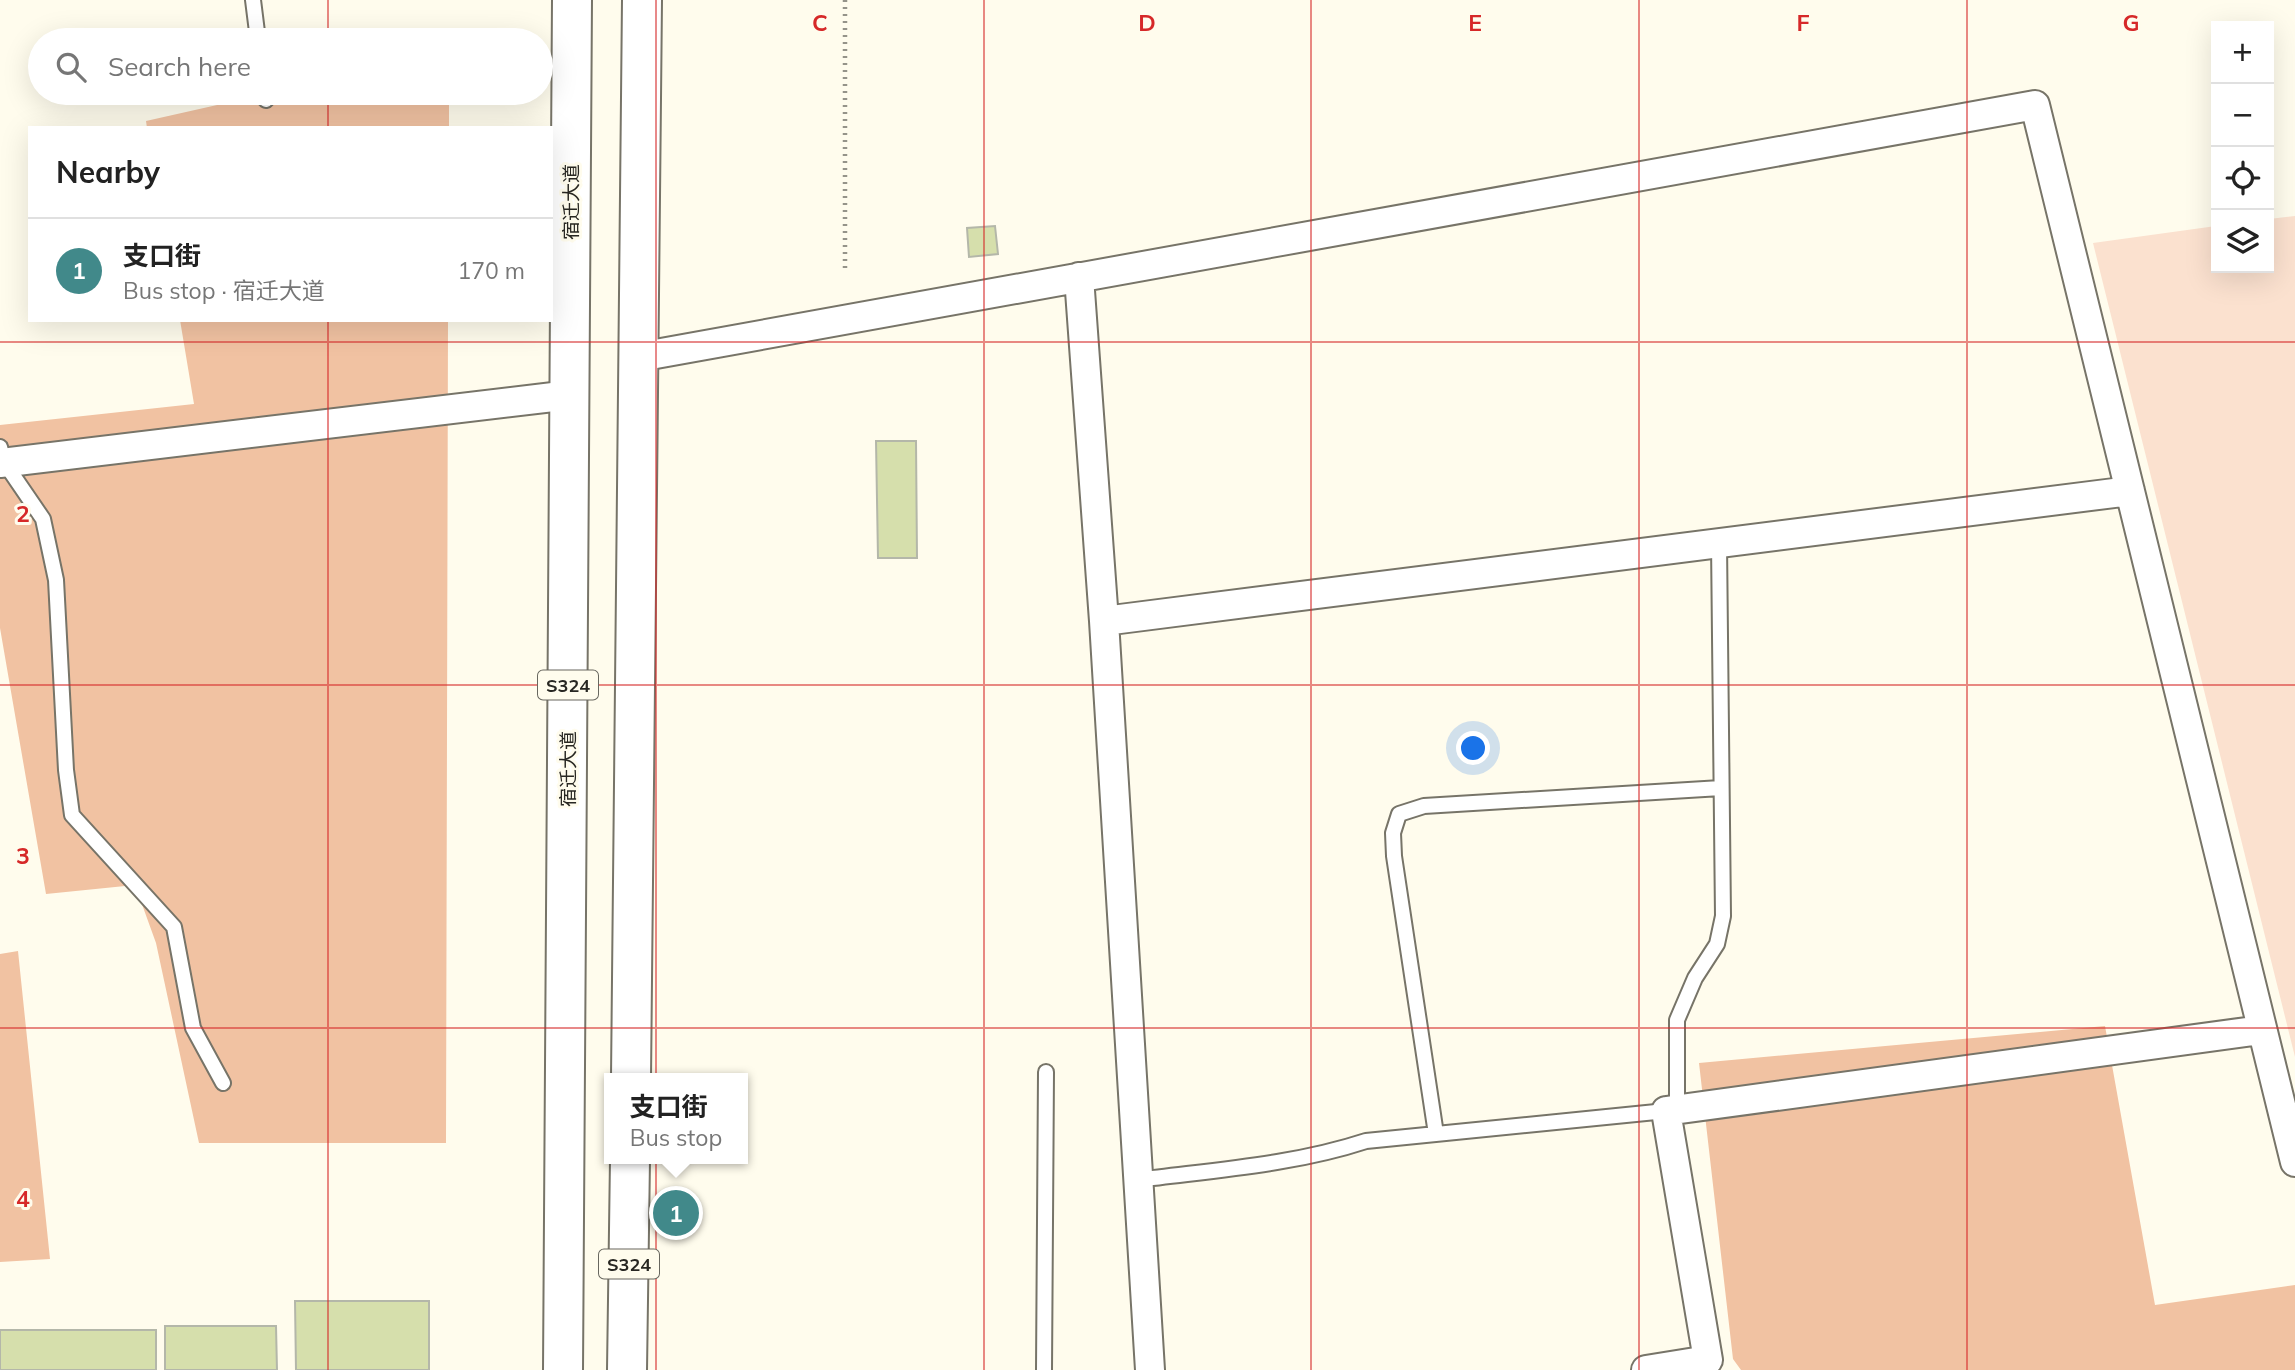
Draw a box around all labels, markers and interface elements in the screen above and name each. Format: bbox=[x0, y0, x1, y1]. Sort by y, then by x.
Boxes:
text: C bbox=[812, 8, 828, 37]
text: D bbox=[1138, 8, 1156, 37]
text: E bbox=[1468, 8, 1482, 37]
text: F bbox=[1796, 8, 1810, 37]
text: G bbox=[2122, 8, 2140, 37]
map controls bbox=[2211, 21, 2274, 273]
button: + bbox=[2211, 21, 2274, 84]
search box bbox=[28, 28, 553, 105]
icon: search bbox=[52, 48, 90, 86]
text: Search here bbox=[108, 50, 251, 83]
button: − bbox=[2211, 84, 2274, 147]
button: locate bbox=[2211, 147, 2274, 210]
text: Nearby bbox=[56, 153, 160, 191]
street label: 宿迁大道 bbox=[559, 164, 583, 240]
button: layers bbox=[2211, 210, 2274, 273]
text: 支口街 bbox=[123, 239, 201, 272]
text: 1 bbox=[72, 256, 86, 285]
text: 170 m bbox=[457, 256, 525, 285]
text: Bus stop · 宿迁大道 bbox=[123, 276, 325, 305]
text: 2 bbox=[16, 499, 30, 528]
road number: S324 bbox=[538, 670, 598, 700]
street label: 宿迁大道 bbox=[556, 731, 580, 807]
your location bbox=[1456, 731, 1490, 765]
text: 3 bbox=[16, 841, 30, 870]
popup bbox=[604, 1073, 748, 1164]
text: 支口街 bbox=[630, 1090, 708, 1123]
text: Bus stop bbox=[630, 1123, 722, 1152]
text: 4 bbox=[16, 1184, 30, 1213]
pin: 1 bbox=[653, 1187, 699, 1239]
road number: S324 bbox=[599, 1250, 659, 1279]

